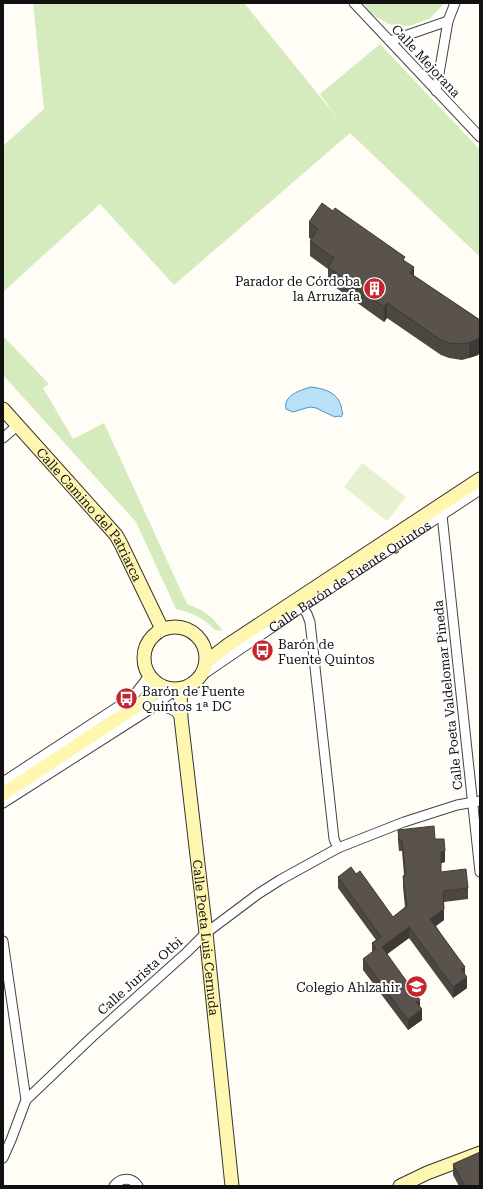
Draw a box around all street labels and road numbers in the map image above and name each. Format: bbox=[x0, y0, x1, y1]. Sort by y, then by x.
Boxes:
street label: Calle Mejorana bbox=[389, 22, 463, 100]
street label: Calle Camino del Patriarca bbox=[34, 444, 145, 583]
street label: Calle Barón de Fuente Quintos bbox=[266, 517, 433, 635]
street label: Calle Poeta Valdelomar Pineda bbox=[431, 599, 465, 791]
street label: Calle Poeta Luis Cernuda bbox=[190, 859, 222, 1016]
street label: Calle Jurista Otbi bbox=[95, 934, 185, 1018]

